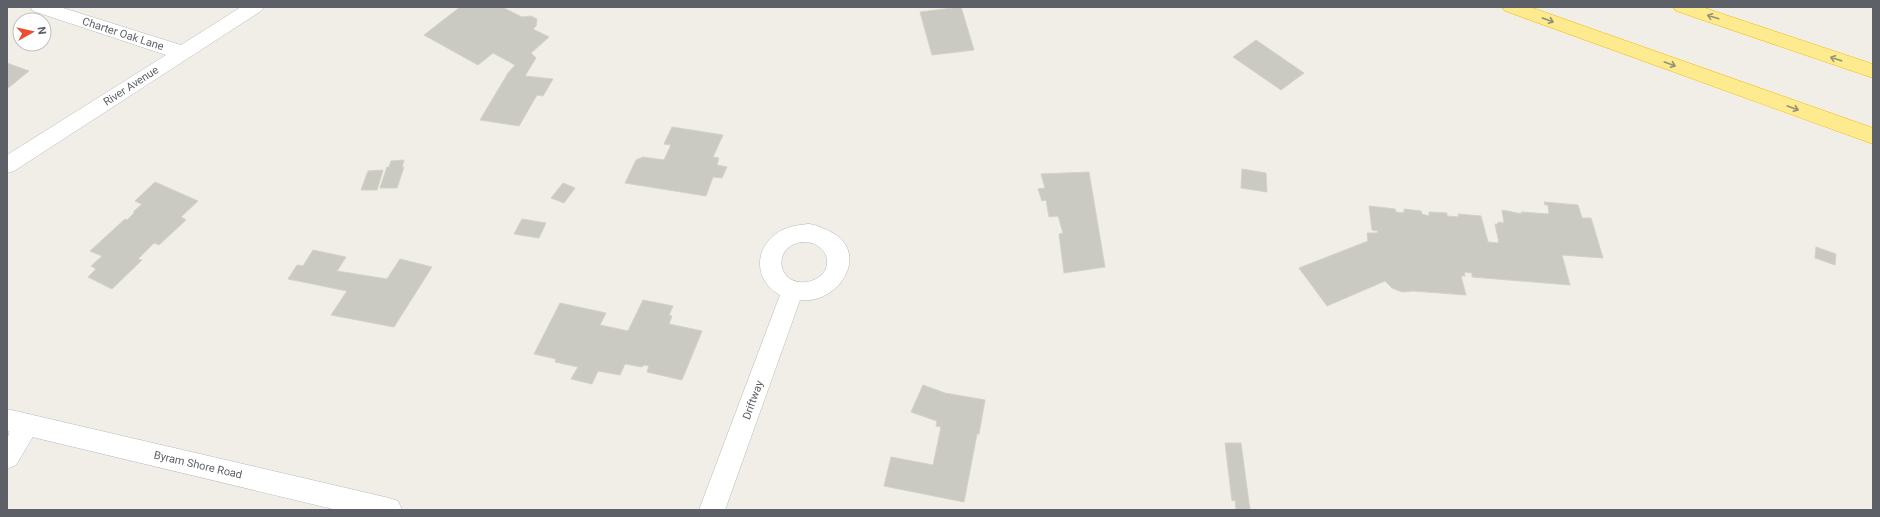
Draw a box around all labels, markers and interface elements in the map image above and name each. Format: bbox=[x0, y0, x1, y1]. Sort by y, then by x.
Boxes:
north arrow bbox=[12, 12, 52, 52]
one-way arrow bbox=[1707, 13, 1719, 21]
street label: Charter Oak Lane bbox=[81, 15, 165, 53]
one-way arrow bbox=[1541, 17, 1554, 24]
text: N bbox=[34, 26, 48, 36]
one-way arrow bbox=[1830, 54, 1842, 62]
one-way arrow bbox=[1664, 60, 1676, 68]
street label: River Avenue bbox=[101, 63, 161, 109]
one-way arrow bbox=[1786, 104, 1798, 112]
street label: Driftway bbox=[740, 378, 766, 421]
street label: Byram Shore Road bbox=[153, 449, 243, 481]

